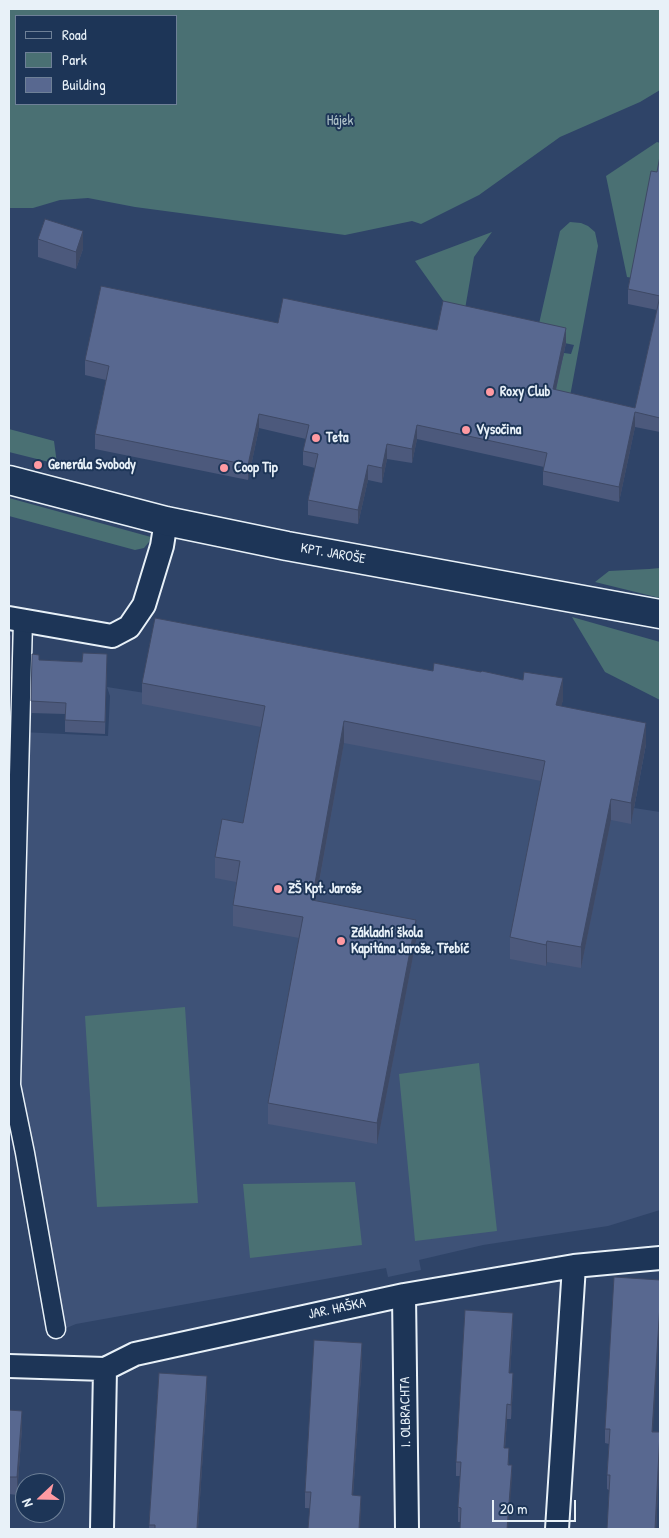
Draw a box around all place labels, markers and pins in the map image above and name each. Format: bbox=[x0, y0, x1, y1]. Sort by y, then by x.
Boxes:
place label: Roxy Club bbox=[500, 384, 550, 400]
marker: Roxy Club bbox=[484, 386, 496, 398]
place label: Vysočina bbox=[476, 422, 521, 438]
marker: Vysočina bbox=[460, 424, 472, 436]
place label: Teta bbox=[326, 430, 348, 446]
marker: Teta bbox=[310, 432, 322, 444]
place label: Generála Svobody bbox=[48, 457, 136, 473]
marker: Generála Svobody bbox=[32, 459, 44, 471]
place label: Coop Tip bbox=[234, 460, 278, 476]
marker: Coop Tip bbox=[218, 462, 230, 474]
place label: ZŠ Kpt. Jaroše bbox=[288, 881, 362, 897]
marker: ZŠ Kpt. Jaroše bbox=[272, 883, 284, 895]
place label: Základní škola Kapitána Jaroše, Třebíč bbox=[351, 925, 469, 958]
marker: Základní škola Kapitána Jaroše, Třebíč bbox=[335, 935, 347, 947]

